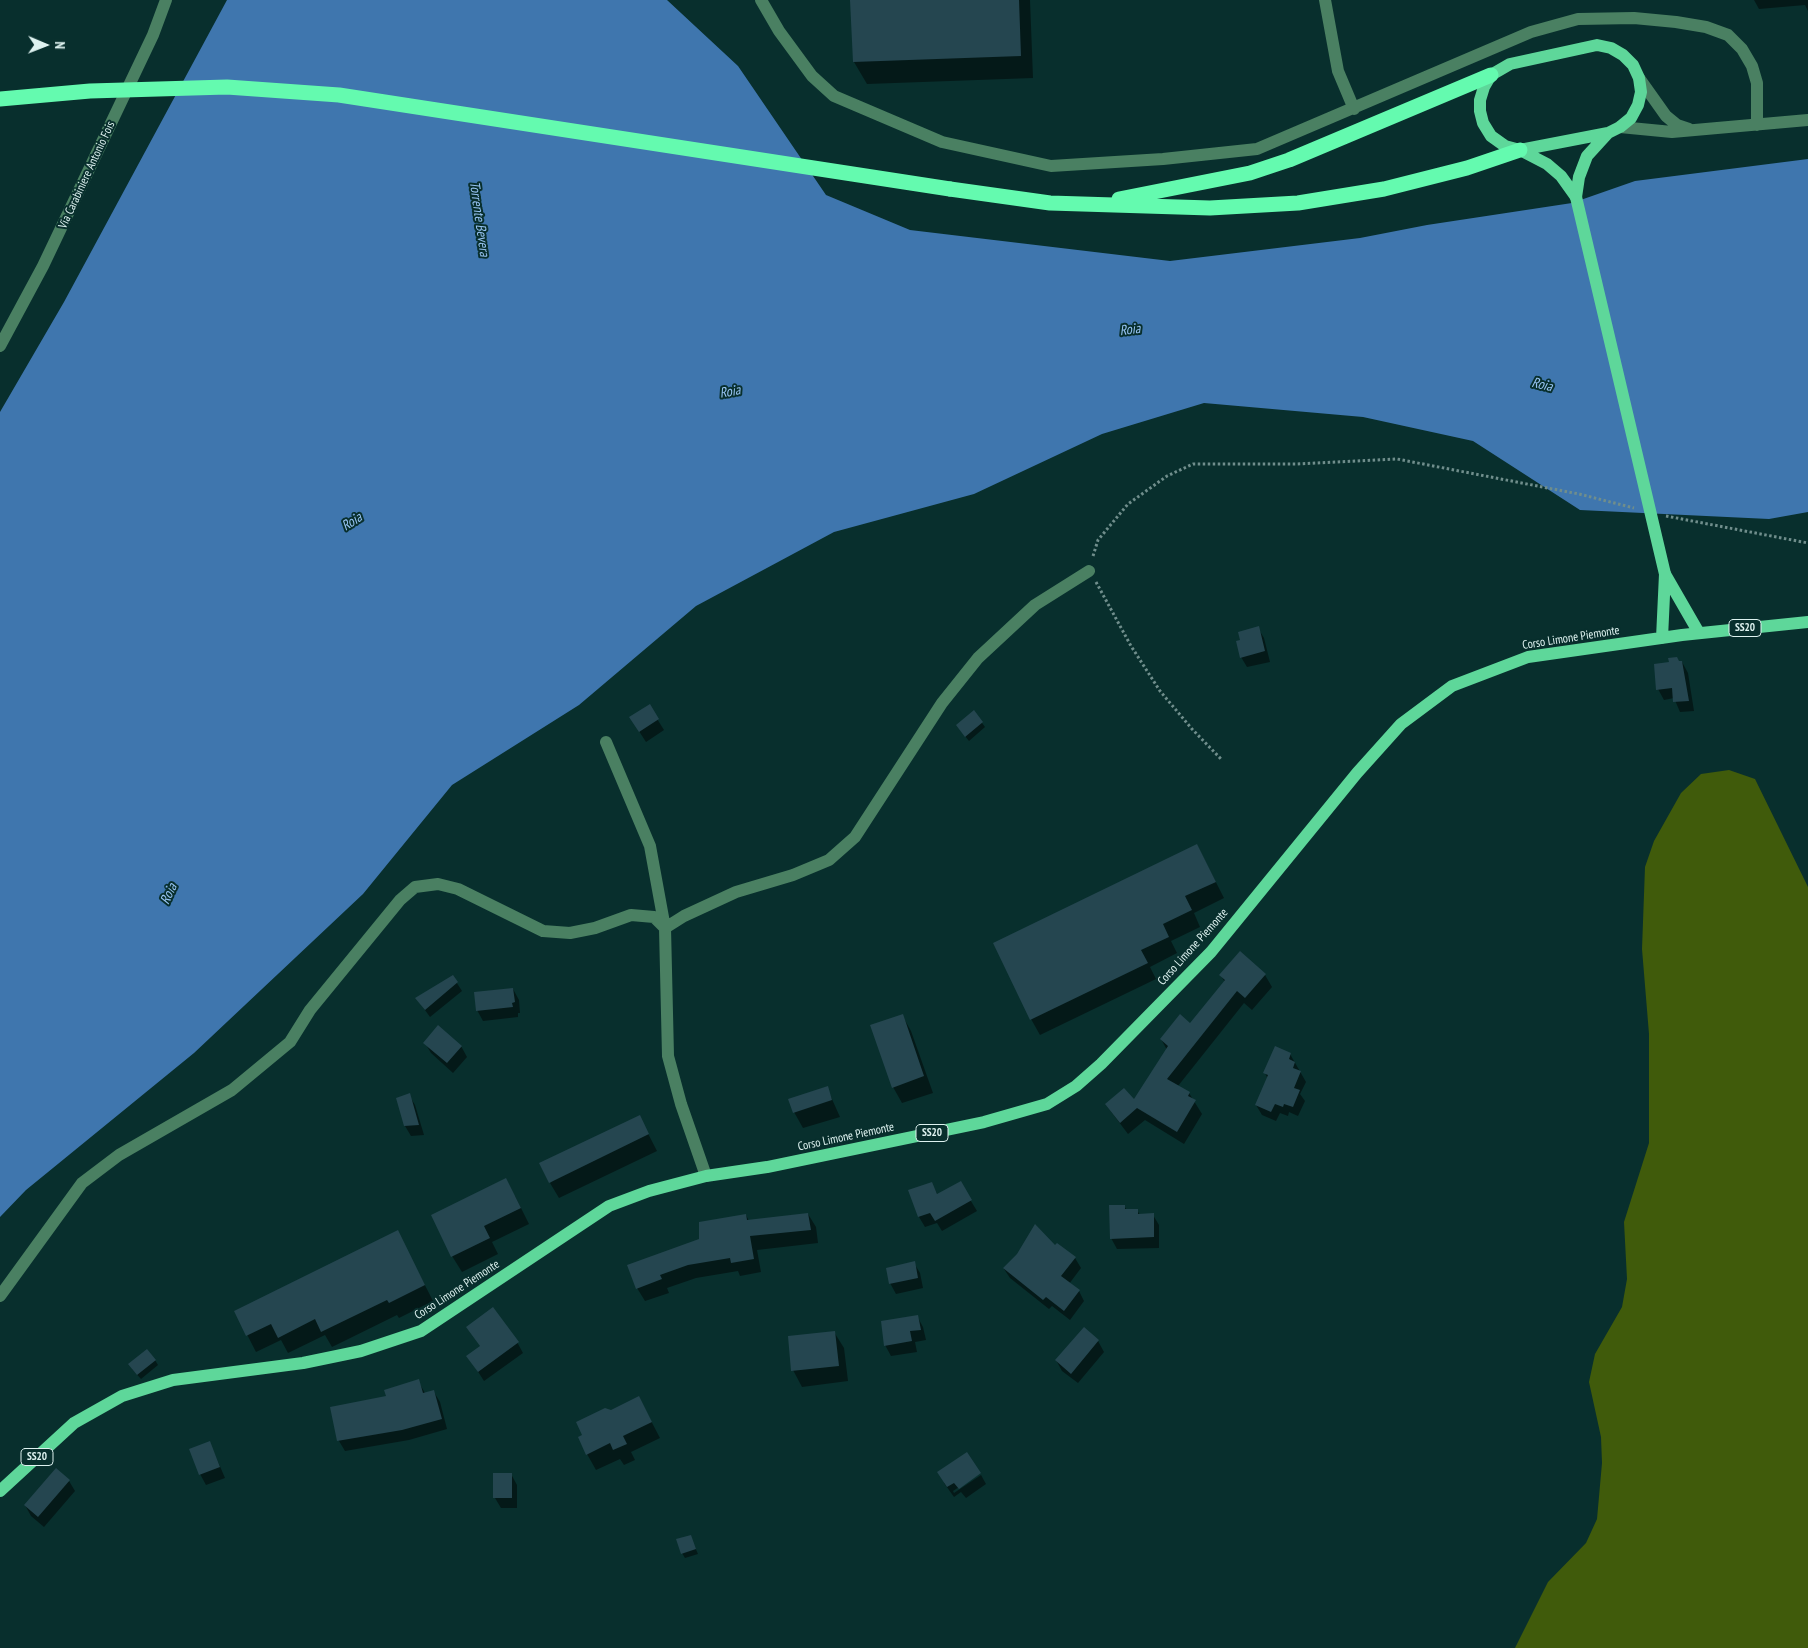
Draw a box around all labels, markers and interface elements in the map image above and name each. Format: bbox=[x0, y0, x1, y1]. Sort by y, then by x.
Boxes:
north arrow bbox=[20, 20, 70, 70]
text: N bbox=[51, 41, 69, 49]
street label: Via Carabiniere Antonio Fois bbox=[56, 119, 118, 231]
water label: Torrente Bevera bbox=[465, 180, 493, 258]
water label: Roia bbox=[1119, 320, 1141, 340]
water label: Roia bbox=[1530, 374, 1554, 396]
water label: Roia bbox=[718, 382, 742, 402]
water label: Roia bbox=[339, 509, 365, 535]
road number: SS20 bbox=[1729, 620, 1761, 636]
street label: Corso Limone Piemonte bbox=[1521, 623, 1621, 653]
water label: Roia bbox=[157, 881, 181, 907]
street label: Corso Limone Piemonte bbox=[1155, 906, 1231, 988]
street label: Corso Limone Piemonte bbox=[796, 1120, 896, 1154]
road number: SS20 bbox=[916, 1124, 948, 1142]
street label: Corso Limone Piemonte bbox=[412, 1257, 502, 1323]
road number: SS20 bbox=[21, 1448, 53, 1465]

